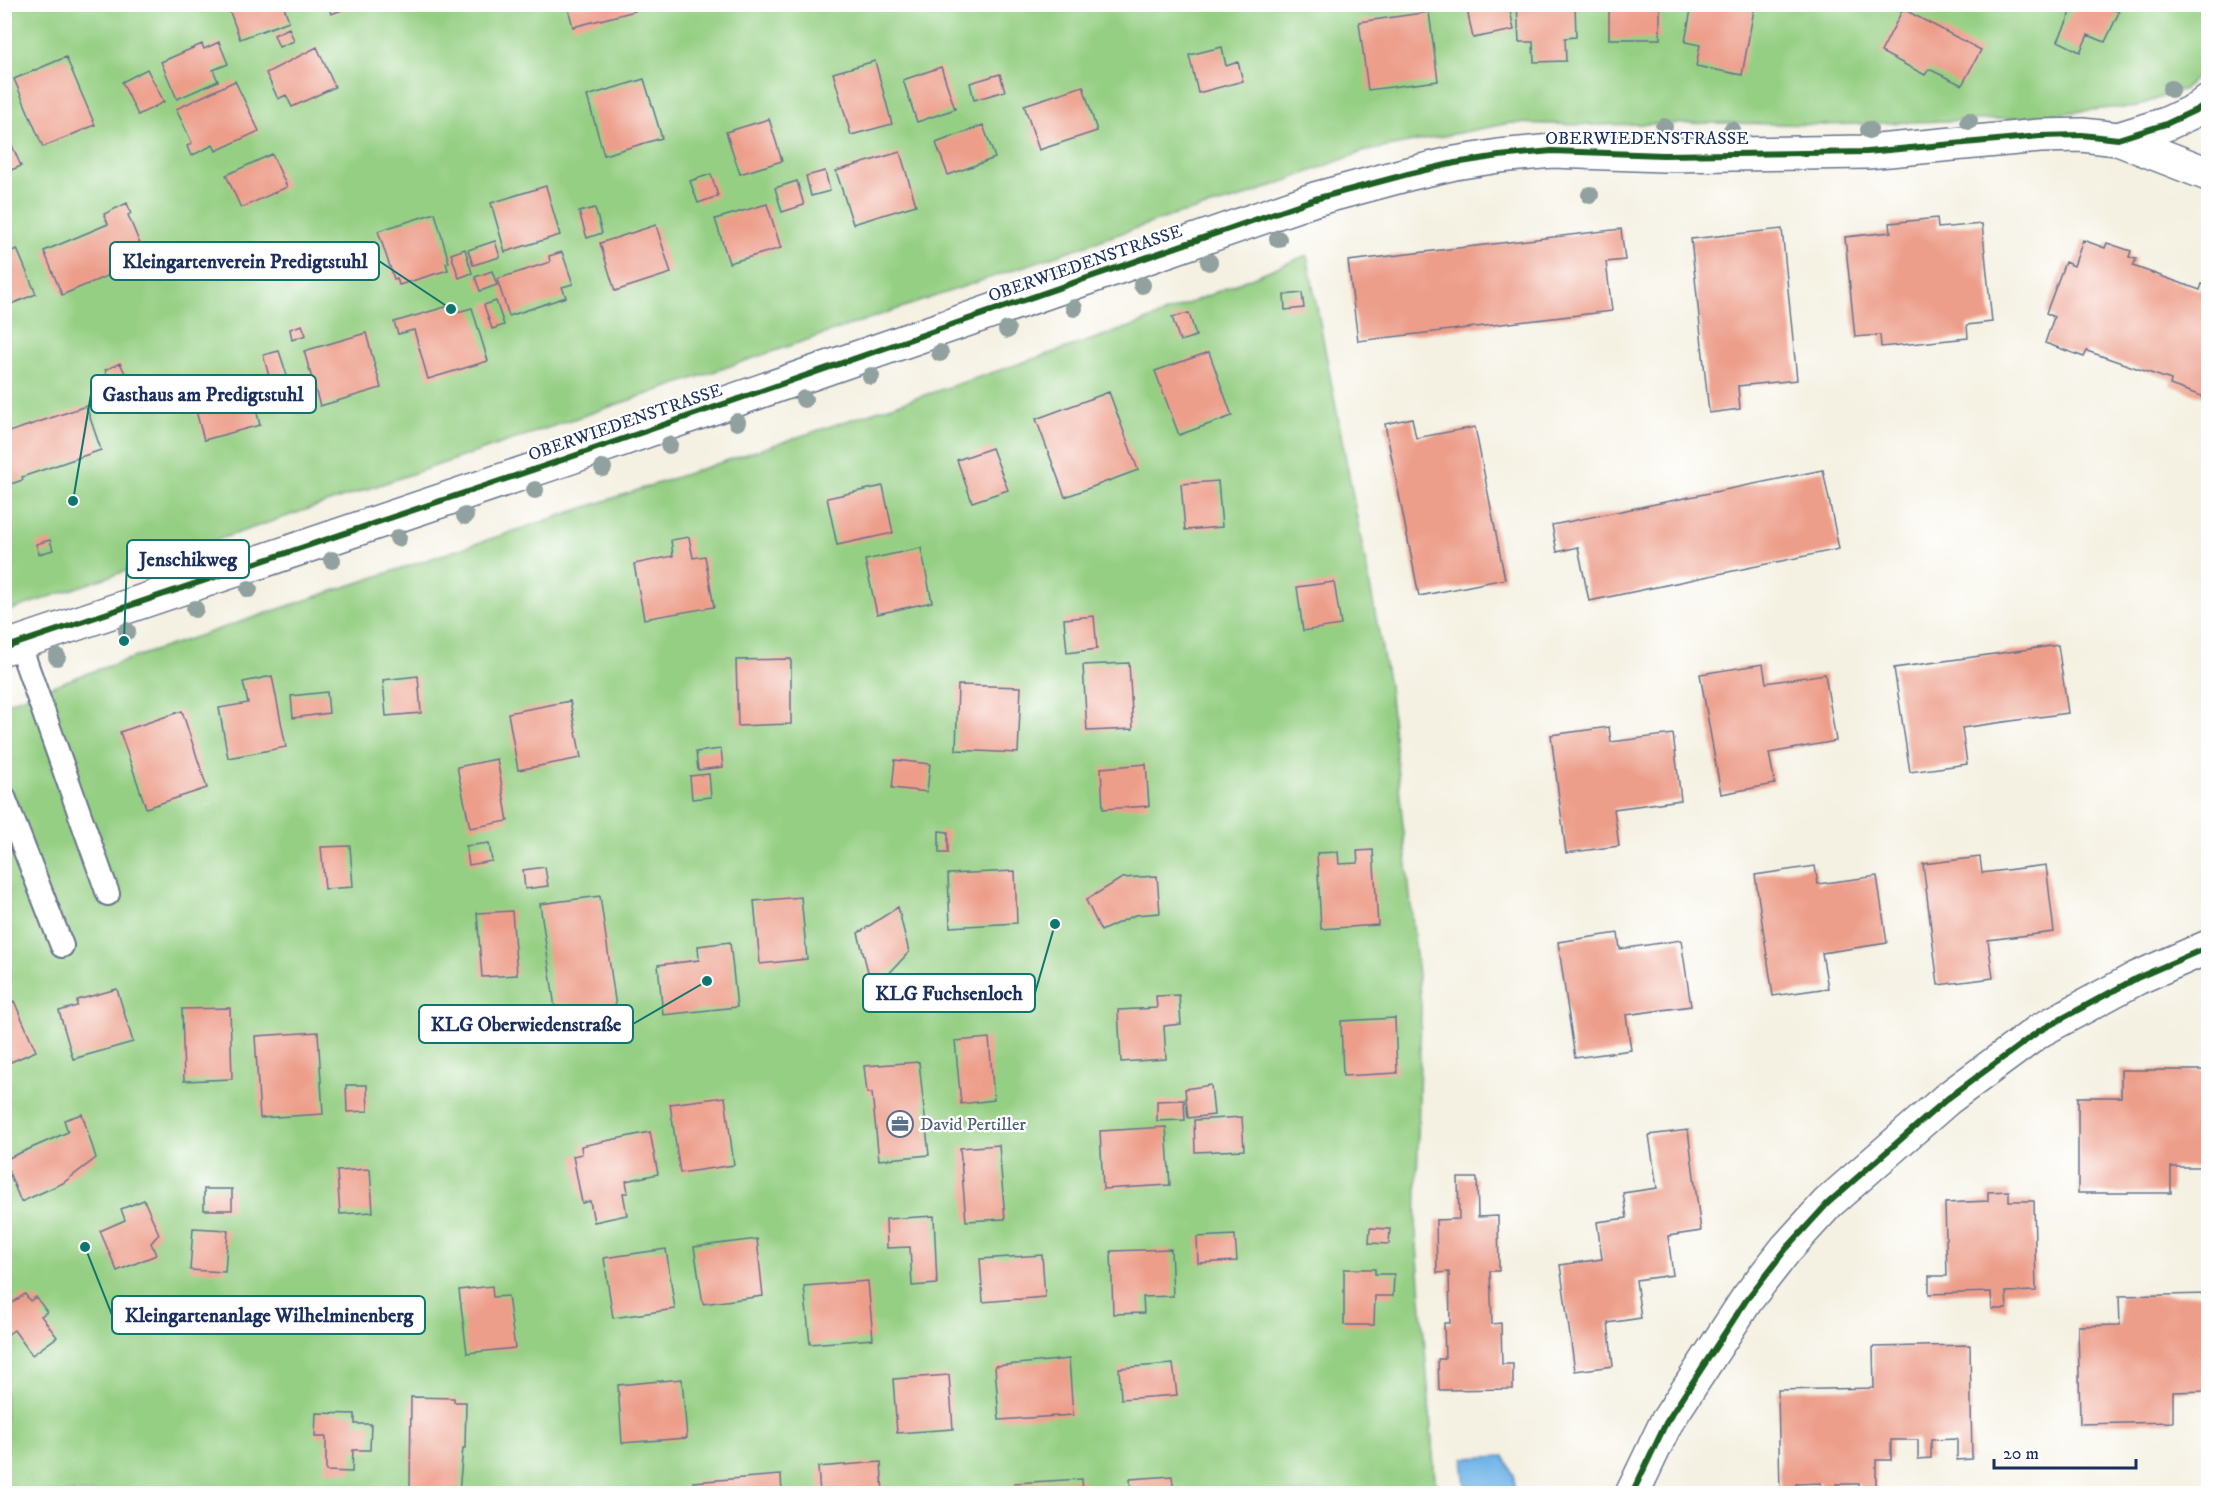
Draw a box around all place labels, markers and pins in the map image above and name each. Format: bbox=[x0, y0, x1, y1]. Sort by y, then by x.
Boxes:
callout: Kleingartenverein Predigtstuhl bbox=[110, 242, 379, 280]
callout: Gasthaus am Predigtstuhl bbox=[91, 375, 316, 413]
callout: Jenschikweg bbox=[127, 540, 249, 578]
callout: KLG Fuchsenloch bbox=[863, 974, 1035, 1012]
callout: KLG Oberwiedenstraße bbox=[419, 1005, 633, 1043]
office icon: David Pertiller bbox=[885, 1109, 915, 1139]
place label: David Pertiller bbox=[920, 1114, 1026, 1136]
callout: Kleingartenanlage Wilhelminenberg bbox=[112, 1296, 425, 1334]

